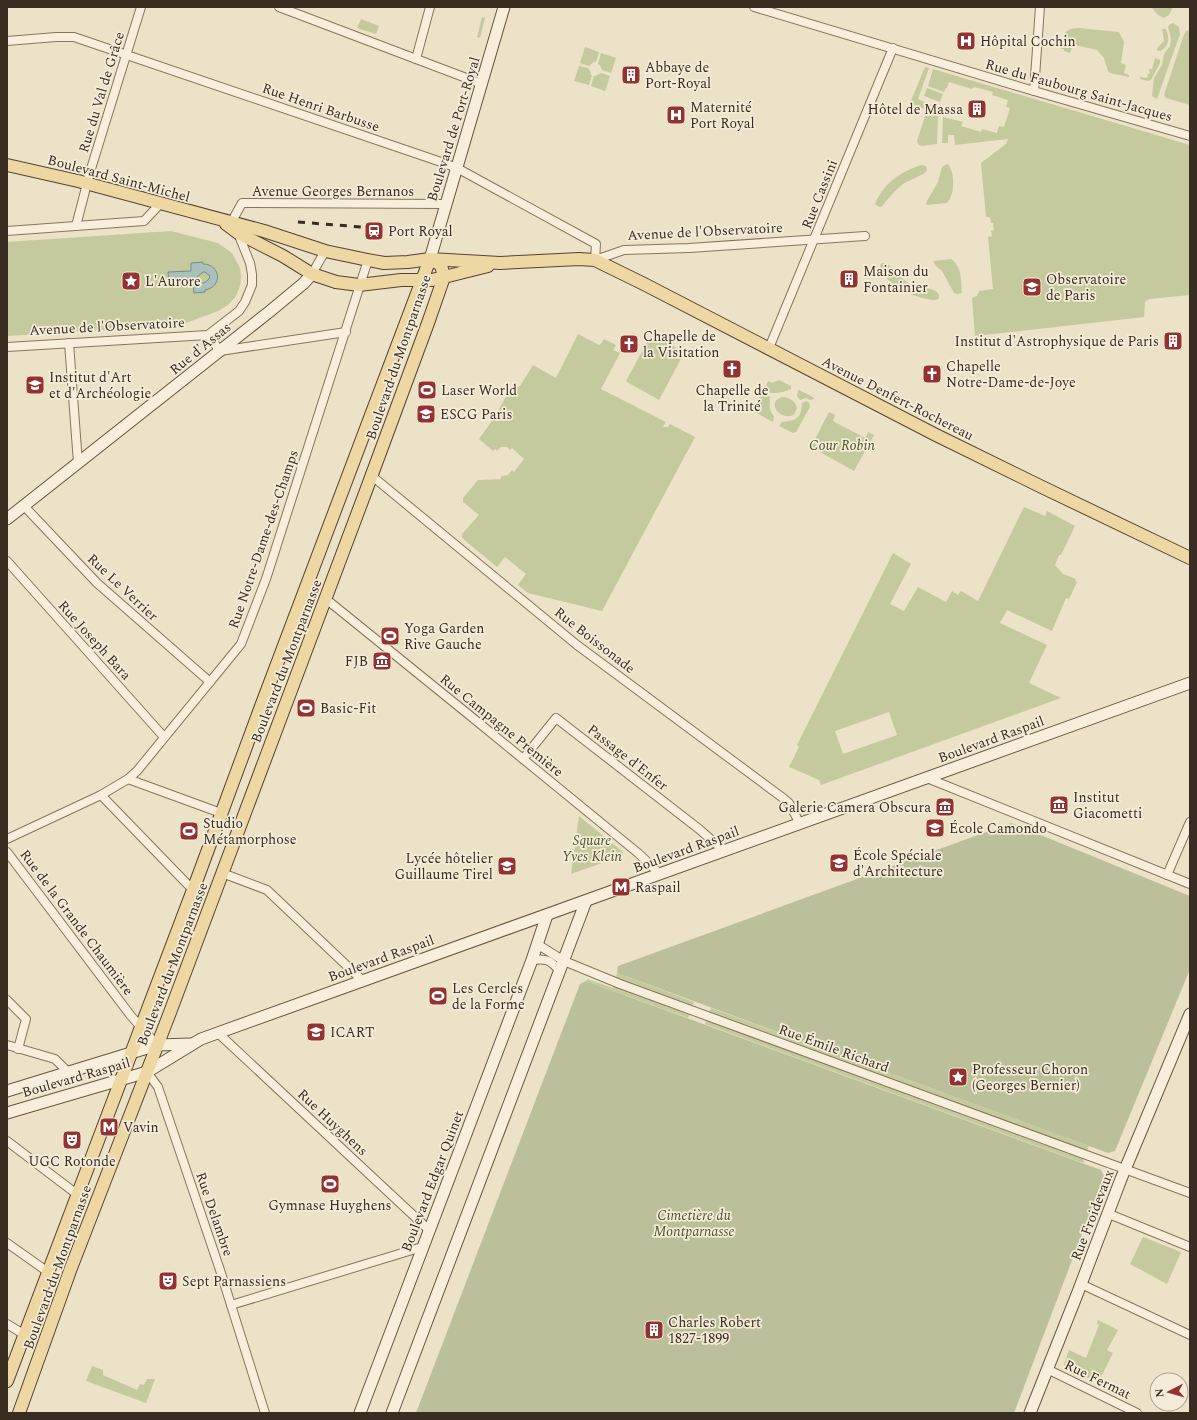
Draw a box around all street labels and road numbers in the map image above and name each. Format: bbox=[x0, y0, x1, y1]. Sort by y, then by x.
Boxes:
street label: Rue du Val de Grâce bbox=[73, 29, 130, 155]
street label: Boulevard de Port-Royal bbox=[421, 54, 485, 204]
street label: Rue du Faubourg Saint-Jacques bbox=[983, 54, 1175, 127]
street label: Rue Henri Barbusse bbox=[259, 77, 383, 138]
street label: Boulevard Saint-Michel bbox=[45, 149, 192, 208]
street label: Rue Cassini bbox=[796, 156, 843, 232]
street label: Avenue Georges Bernanos bbox=[252, 181, 414, 202]
street label: Avenue de l'Observatoire bbox=[627, 217, 784, 246]
street label: Boulevard du Montparnasse bbox=[360, 271, 437, 443]
street label: Avenue de l'Observatoire bbox=[29, 312, 186, 341]
street label: Rue d'Assas bbox=[165, 317, 236, 380]
street label: Avenue Denfert-Rochereau bbox=[818, 351, 978, 446]
street label: Rue Notre-Dame-des-Champs bbox=[223, 447, 304, 631]
street label: Rue Le Verrier bbox=[82, 549, 163, 626]
street label: Boulevard du Montparnasse bbox=[246, 576, 327, 746]
street label: Rue Joseph Bara bbox=[53, 596, 136, 685]
street label: Rue Boissonade bbox=[550, 602, 640, 679]
street label: Rue Campagne Première bbox=[435, 669, 568, 782]
street label: Boulevard Raspail bbox=[935, 710, 1047, 768]
street label: Passage d'Enfer bbox=[583, 719, 673, 796]
street label: Boulevard Raspail bbox=[630, 820, 742, 878]
street label: Rue de la Grande Chaumière bbox=[15, 845, 139, 1000]
street label: Boulevard du Montparnasse bbox=[132, 879, 213, 1049]
street label: Boulevard Raspail bbox=[325, 929, 437, 987]
street label: Rue Émile Richard bbox=[776, 1019, 892, 1078]
street label: Boulevard Raspail bbox=[20, 1052, 133, 1103]
street label: Rue Huyghens bbox=[293, 1084, 373, 1161]
street label: Boulevard Edgar Quinet bbox=[396, 1107, 469, 1255]
street label: Rue Froidevaux bbox=[1065, 1167, 1119, 1264]
street label: Rue Delambre bbox=[190, 1169, 239, 1259]
street label: Boulevard du Montparnasse bbox=[18, 1182, 97, 1352]
street label: Rue Fermat bbox=[1061, 1354, 1135, 1405]

